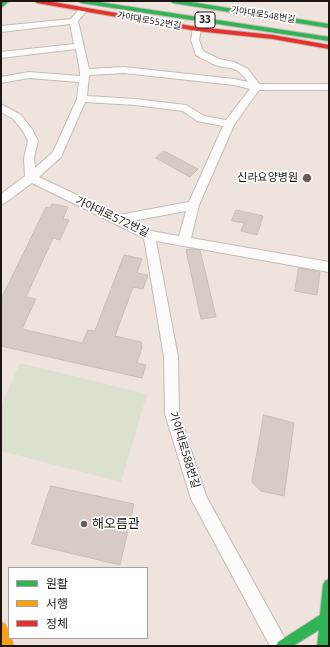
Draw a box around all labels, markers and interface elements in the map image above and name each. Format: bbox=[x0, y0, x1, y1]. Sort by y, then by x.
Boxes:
street label: 가야대로548번길 bbox=[230, 5, 296, 25]
street label: 가야대로552번길 bbox=[116, 10, 182, 32]
road number: 33 bbox=[195, 12, 215, 28]
place label: 신라요양병원 bbox=[237, 171, 298, 185]
marker: 신라요양병원 bbox=[301, 172, 313, 184]
street label: 가야대로572번길 bbox=[73, 194, 151, 240]
street label: 가야대로588번길 bbox=[166, 410, 202, 490]
place label: 해오름관 bbox=[92, 516, 140, 532]
marker: 해오름관 bbox=[79, 519, 89, 529]
legend bbox=[8, 567, 148, 639]
text: 원활 bbox=[46, 575, 68, 592]
text: 서행 bbox=[46, 595, 68, 612]
text: 정체 bbox=[46, 615, 68, 632]

